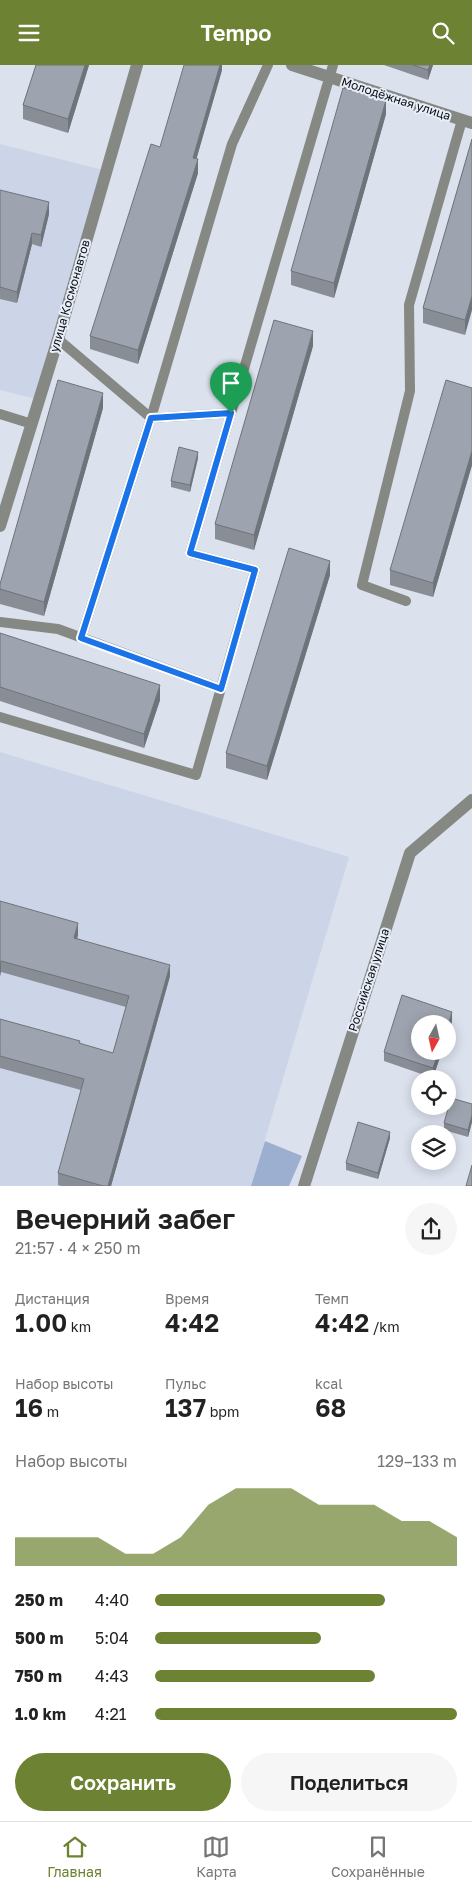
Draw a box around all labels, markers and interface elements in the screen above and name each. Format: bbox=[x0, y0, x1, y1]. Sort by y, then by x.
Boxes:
icon: menu bbox=[15, 19, 43, 47]
text: Tempo bbox=[200, 19, 272, 46]
icon: search bbox=[429, 19, 457, 47]
street label: Молодёжная улица bbox=[340, 74, 453, 123]
street label: улица Космонавтов bbox=[46, 238, 93, 354]
pin bbox=[210, 362, 252, 413]
icon: arrive bbox=[217, 369, 245, 397]
street label: Российская улица bbox=[345, 926, 392, 1033]
north arrow bbox=[411, 1015, 456, 1060]
map controls bbox=[411, 1015, 456, 1170]
button: locate bbox=[411, 1070, 456, 1115]
button: layers bbox=[411, 1125, 456, 1170]
text: Вечерний забег bbox=[15, 1202, 235, 1235]
button: share bbox=[405, 1203, 457, 1255]
text: 21:57 · 4 × 250 m bbox=[15, 1238, 141, 1258]
text: Дистанция bbox=[15, 1290, 90, 1307]
text: Время bbox=[165, 1290, 209, 1307]
text: Темп bbox=[315, 1290, 349, 1307]
text: 1.00 bbox=[15, 1307, 67, 1338]
text: 4:42 bbox=[165, 1307, 219, 1338]
text: 4:42 bbox=[315, 1307, 369, 1338]
text: km bbox=[67, 1318, 91, 1335]
text: /km bbox=[369, 1318, 400, 1335]
text: Набор высоты bbox=[15, 1375, 114, 1392]
text: Пульс bbox=[165, 1375, 206, 1392]
text: kcal bbox=[315, 1375, 343, 1392]
text: 16 bbox=[15, 1392, 43, 1423]
text: 137 bbox=[165, 1392, 206, 1423]
text: 68 bbox=[315, 1392, 346, 1423]
text: m bbox=[43, 1403, 59, 1420]
text: bpm bbox=[206, 1403, 239, 1420]
text: Набор высоты bbox=[15, 1451, 128, 1471]
text: 129–133 m bbox=[377, 1451, 457, 1471]
text: 250 m bbox=[15, 1590, 63, 1610]
text: 4:40 bbox=[95, 1590, 129, 1610]
text: 500 m bbox=[15, 1628, 64, 1648]
text: 5:04 bbox=[95, 1628, 129, 1648]
text: 750 m bbox=[15, 1666, 62, 1686]
text: 4:43 bbox=[95, 1666, 129, 1686]
text: 1.0 km bbox=[15, 1704, 66, 1724]
text: 4:21 bbox=[95, 1704, 127, 1724]
button: Сохранить bbox=[15, 1753, 231, 1811]
button: Поделиться bbox=[241, 1753, 457, 1811]
tab: Главная bbox=[47, 1833, 102, 1880]
tab: Карта bbox=[196, 1833, 237, 1880]
tab: Сохранённые bbox=[331, 1833, 425, 1880]

